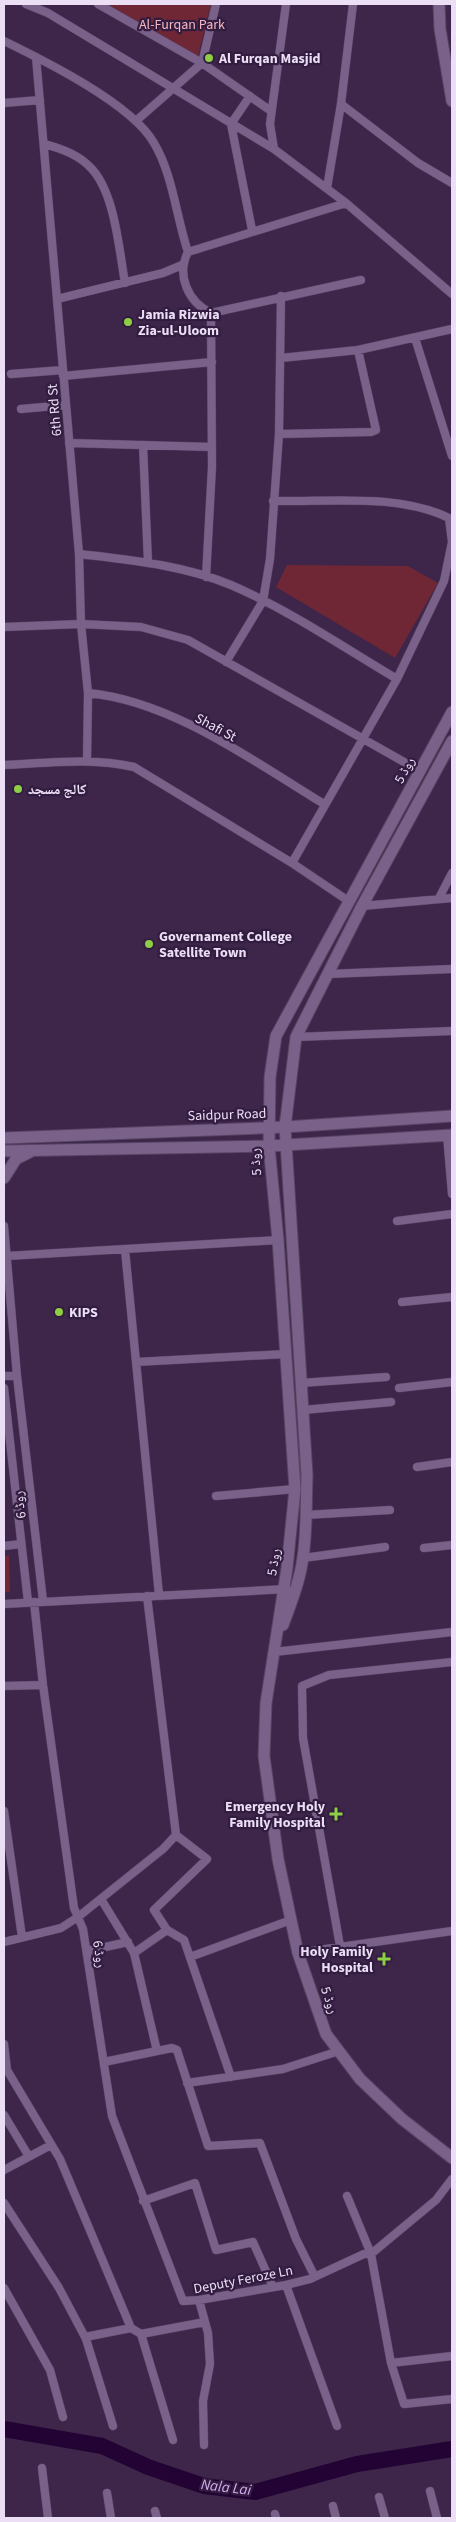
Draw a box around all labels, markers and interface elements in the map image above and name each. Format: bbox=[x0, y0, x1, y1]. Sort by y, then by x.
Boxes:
park label: Al-Furqan Park bbox=[139, 15, 225, 35]
place label: Al Furqan Masjid bbox=[218, 49, 321, 69]
marker: Al Furqan Masjid bbox=[203, 52, 215, 64]
place label: Jamia Rizwia Zia-ul-Uloom bbox=[138, 305, 220, 341]
marker: Jamia Rizwia Zia-ul-Uloom bbox=[122, 316, 134, 328]
street label: 6th Rd St bbox=[43, 383, 67, 437]
street label: Shafi St bbox=[191, 709, 240, 747]
street label: روڈ 5 bbox=[390, 754, 420, 787]
place label: کالج مسجد bbox=[28, 780, 87, 800]
marker: کالج مسجد bbox=[12, 783, 24, 795]
place label: Governament College Satellite Town bbox=[159, 927, 292, 963]
marker: Governament College Satellite Town bbox=[143, 938, 155, 950]
street label: Saidpur Road bbox=[187, 1104, 267, 1126]
street label: روڈ 5 bbox=[245, 1147, 267, 1176]
place label: KIPS bbox=[69, 1303, 98, 1323]
marker: KIPS bbox=[53, 1306, 65, 1318]
street label: روڈ 6 bbox=[8, 1490, 32, 1520]
street label: روڈ 5 bbox=[262, 1547, 286, 1577]
place label: Emergency Holy Family Hospital bbox=[225, 1797, 326, 1833]
marker: Emergency Holy Family Hospital bbox=[329, 1807, 343, 1821]
street label: روڈ 6 bbox=[87, 1939, 111, 1969]
place label: Holy Family Hospital bbox=[300, 1942, 374, 1978]
marker: Holy Family Hospital bbox=[377, 1952, 391, 1966]
street label: روڈ 5 bbox=[315, 1984, 343, 2017]
street label: Deputy Feroze Ln bbox=[192, 2261, 295, 2299]
water label: Nala Lai bbox=[200, 2474, 253, 2501]

